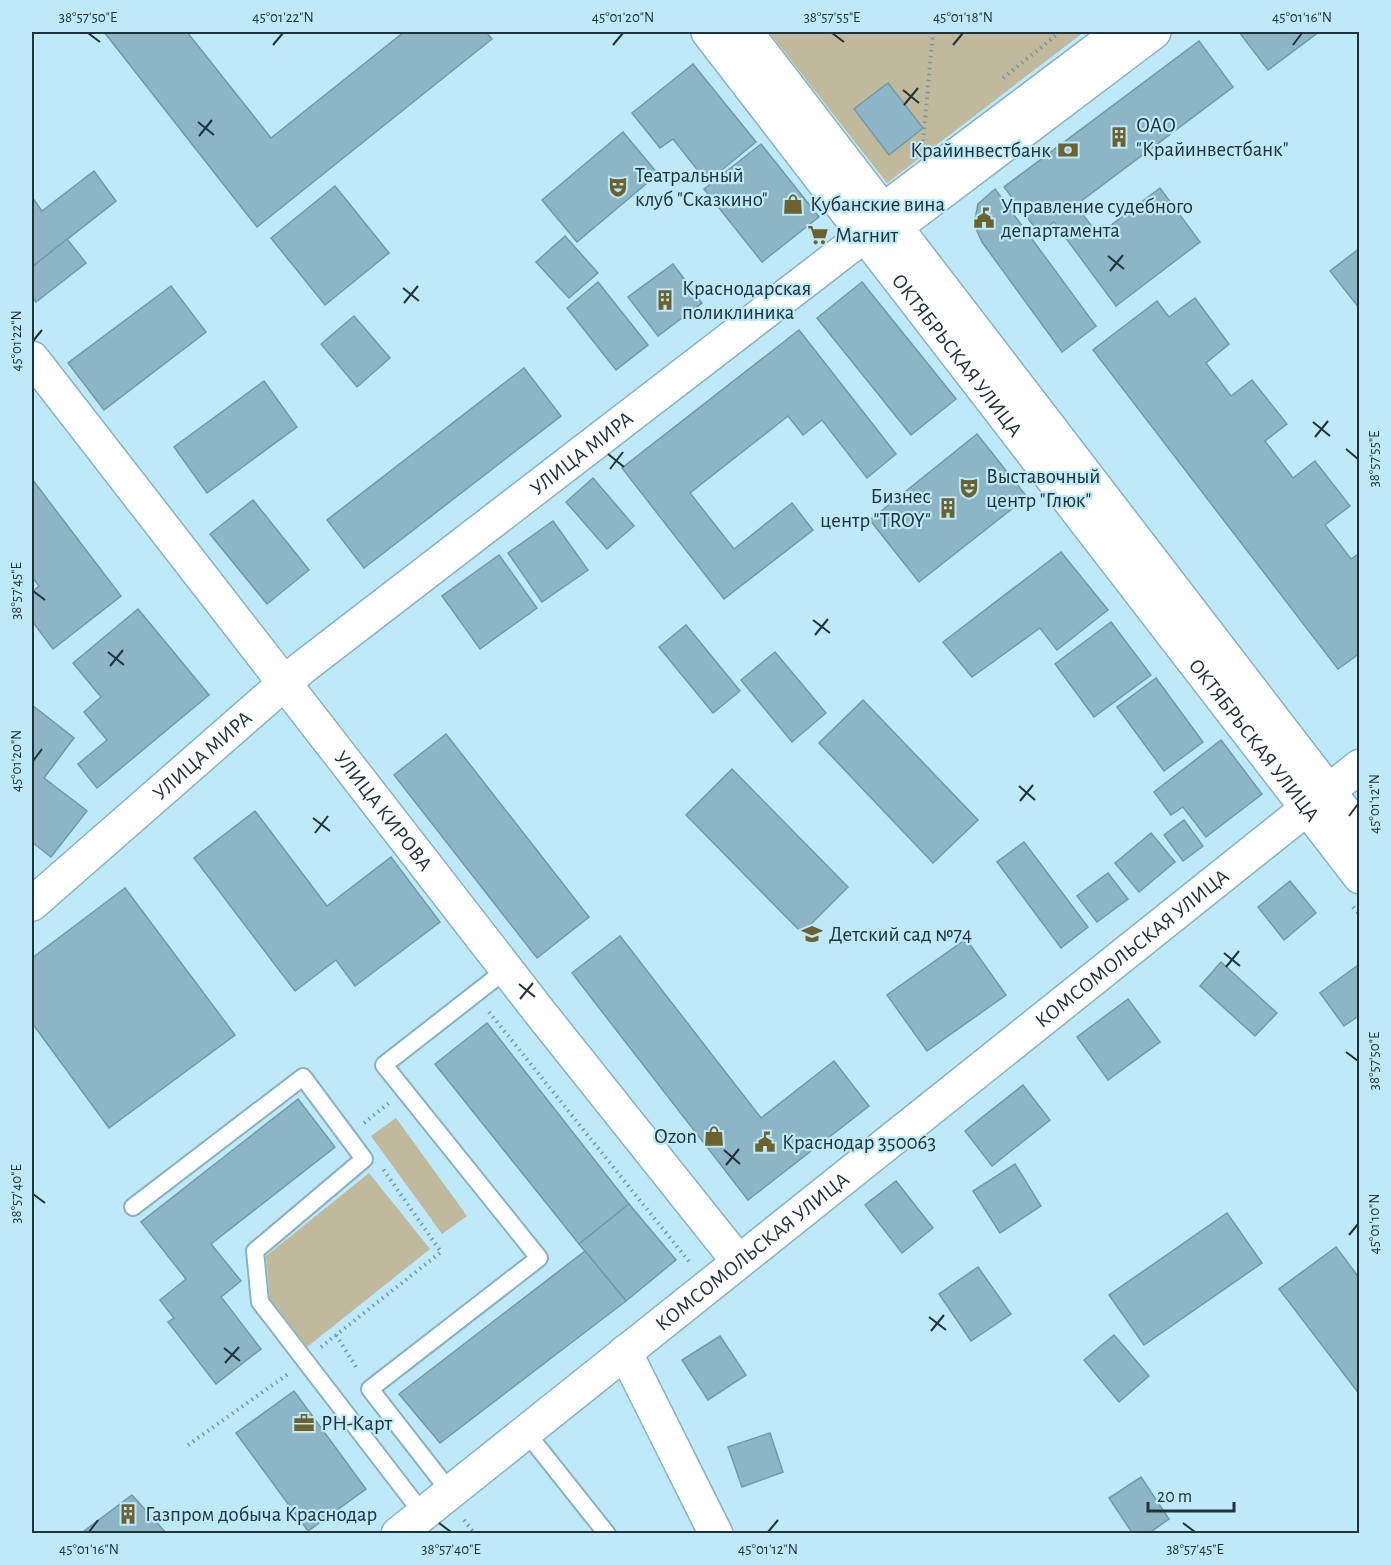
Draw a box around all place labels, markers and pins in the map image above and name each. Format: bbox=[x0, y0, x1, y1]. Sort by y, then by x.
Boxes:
place label: ОАО "Крайинвестбанк" bbox=[1136, 115, 1289, 160]
building icon: ОАО "Крайинвестбанк" bbox=[1107, 125, 1131, 149]
bank icon: Крайинвестбанк bbox=[1056, 138, 1080, 162]
place label: Крайинвестбанк bbox=[910, 140, 1051, 161]
place label: Театральный клуб "Сказкино" bbox=[635, 165, 768, 210]
theatre icon: Театральный клуб "Сказкино" bbox=[606, 175, 630, 199]
shop icon: Кубанские вина bbox=[781, 192, 805, 216]
place label: Кубанские вина bbox=[810, 194, 946, 215]
place label: Управление судебного департамента bbox=[1001, 196, 1193, 241]
public building icon: Управление судебного департамента bbox=[972, 206, 996, 230]
supermarket icon: Магнит bbox=[806, 223, 830, 247]
place label: Магнит bbox=[835, 225, 899, 246]
place label: Краснодарская поликлиника bbox=[682, 278, 811, 323]
building icon: Краснодарская поликлиника bbox=[653, 288, 677, 312]
place label: Выставочный центр "Глюк" bbox=[986, 466, 1100, 511]
theatre icon: Выставочный центр "Глюк" bbox=[957, 476, 981, 500]
place label: Бизнес центр "TROY" bbox=[820, 486, 931, 531]
building icon: Бизнес центр "TROY" bbox=[936, 496, 960, 520]
school or university icon: Детский сад №74 bbox=[800, 922, 824, 946]
place label: Детский сад №74 bbox=[829, 924, 972, 945]
shop icon: Ozon bbox=[702, 1124, 726, 1148]
place label: Ozon bbox=[654, 1126, 697, 1147]
public building icon: Краснодар 350063 bbox=[753, 1130, 777, 1154]
place label: Краснодар 350063 bbox=[782, 1132, 936, 1153]
office icon: РН-Карт bbox=[292, 1411, 316, 1435]
place label: РН-Карт bbox=[321, 1413, 392, 1434]
building icon: Газпром добыча Краснодар bbox=[116, 1502, 140, 1526]
place label: Газпром добыча Краснодар bbox=[145, 1504, 377, 1525]

